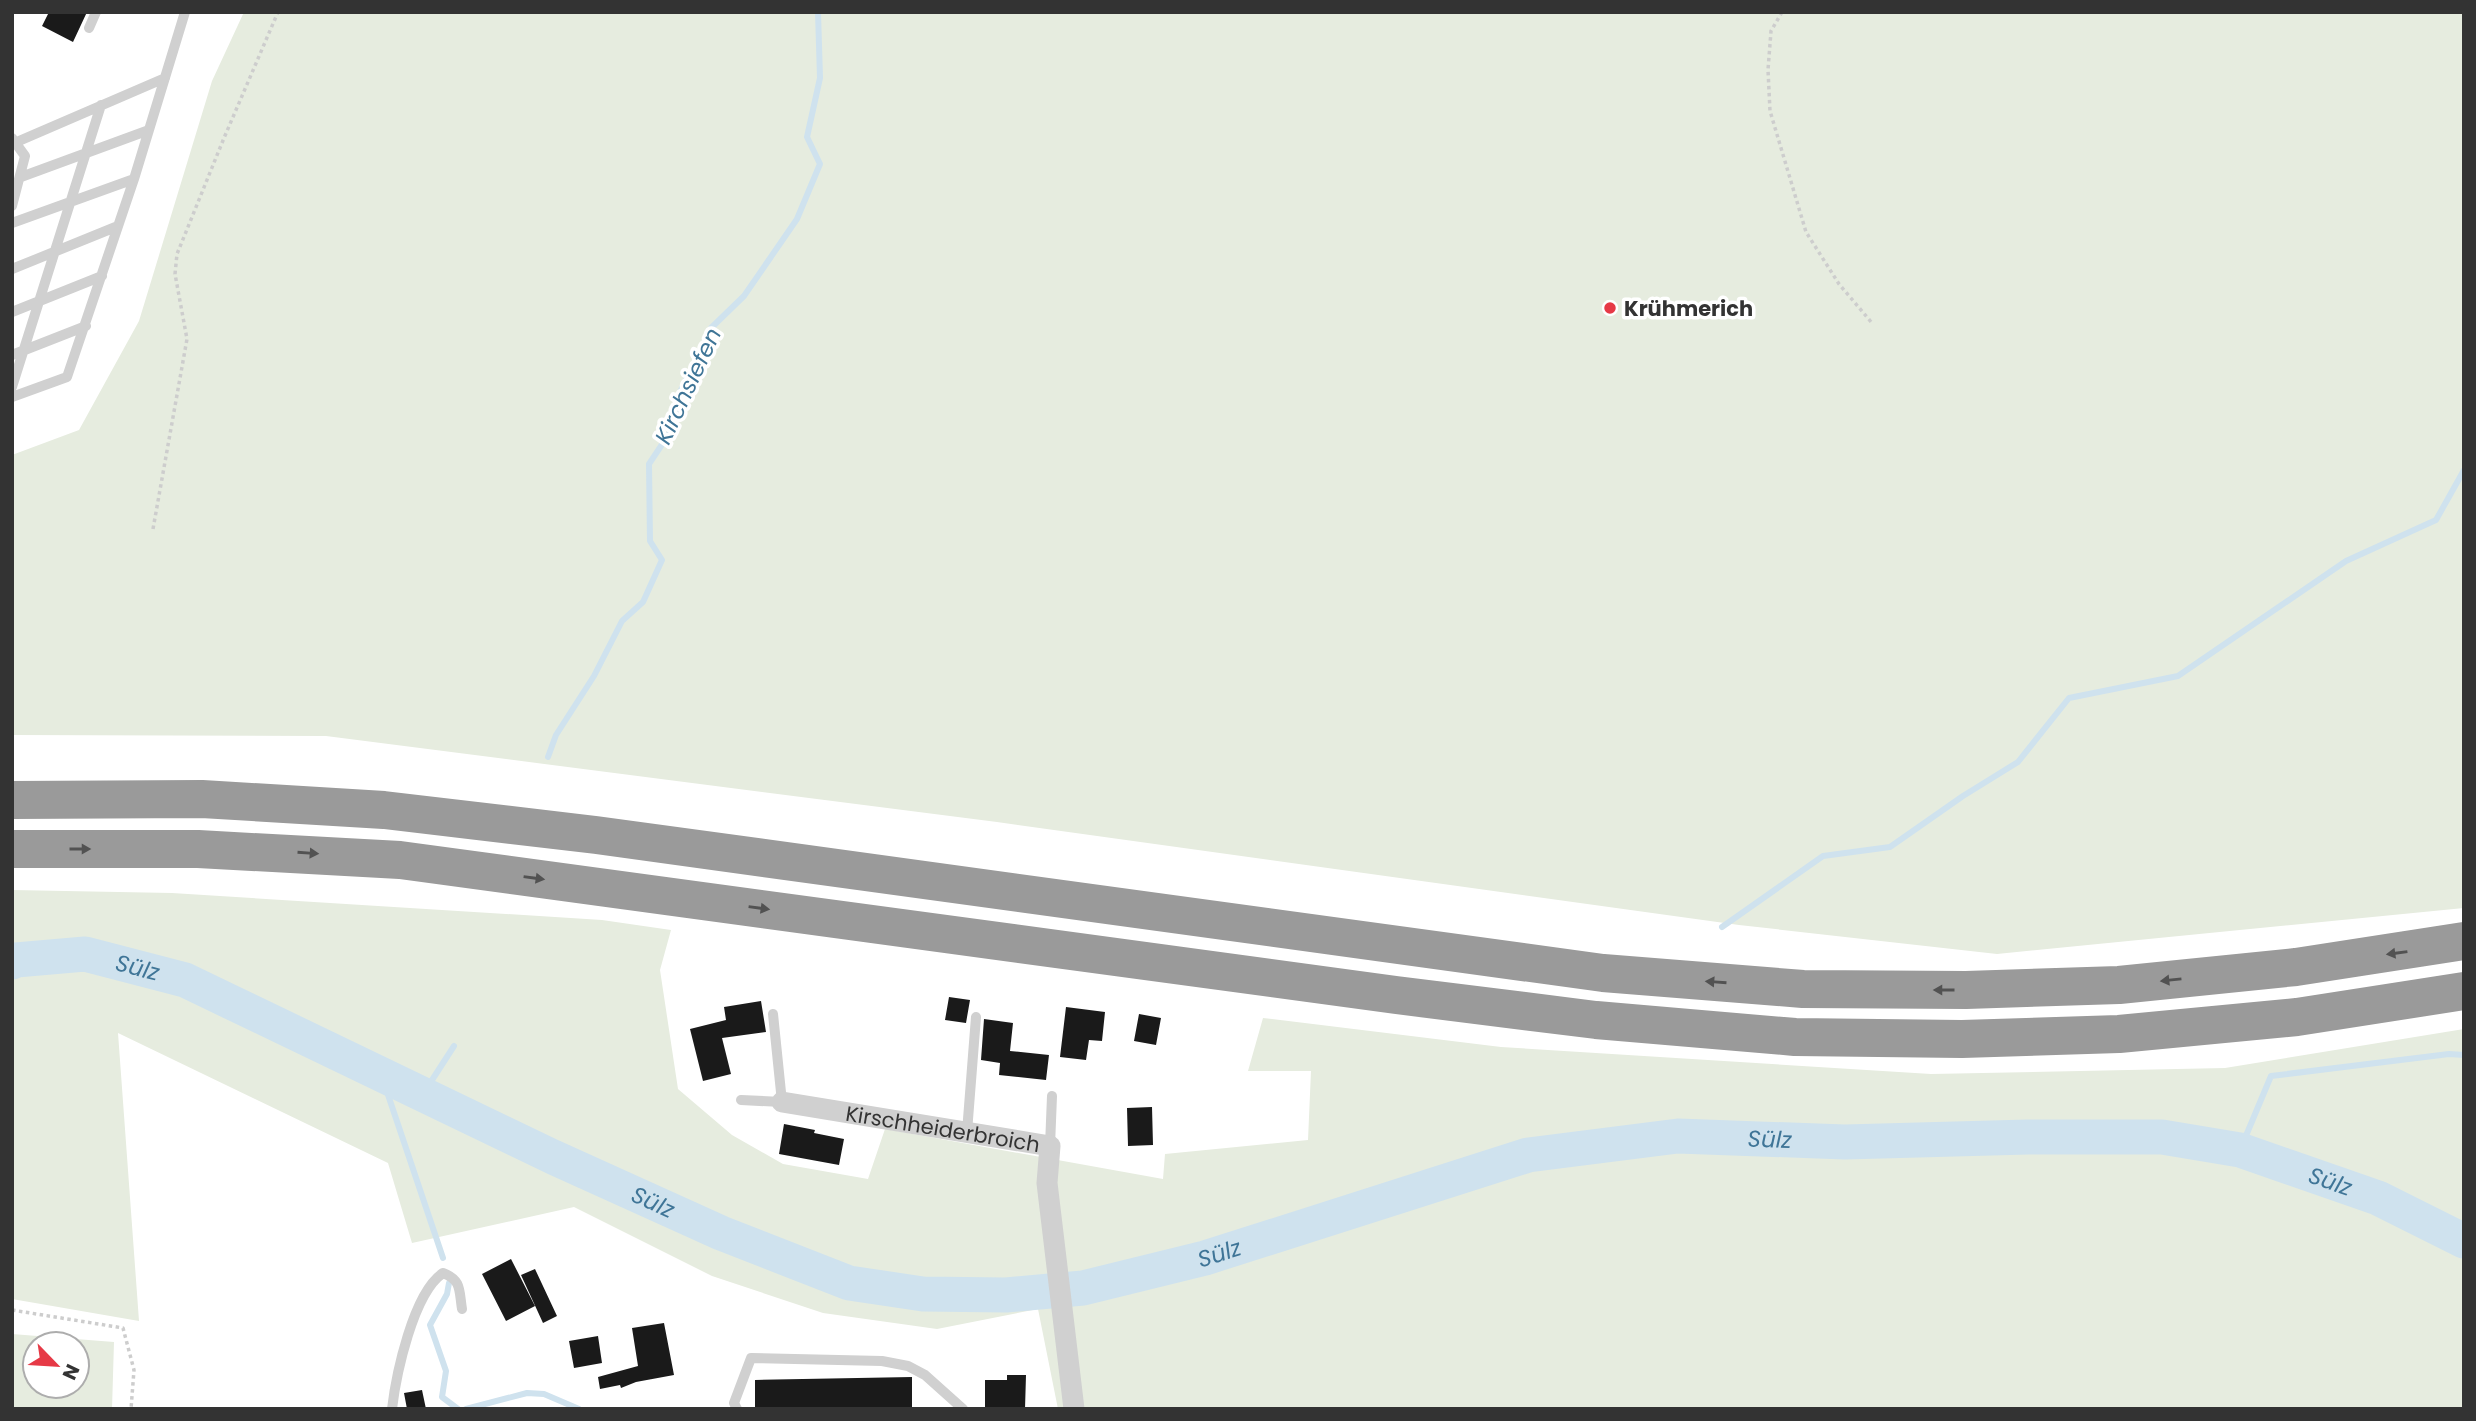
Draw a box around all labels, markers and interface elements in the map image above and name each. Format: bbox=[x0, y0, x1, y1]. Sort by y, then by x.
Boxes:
place label: Krühmerich bbox=[1624, 294, 1753, 323]
marker: Krühmerich bbox=[1602, 300, 1618, 316]
water label: Kirchsiefen bbox=[647, 323, 729, 449]
one-way arrow bbox=[70, 843, 92, 855]
one-way arrow bbox=[297, 848, 319, 859]
one-way arrow bbox=[523, 872, 545, 883]
one-way arrow bbox=[749, 903, 771, 914]
water label: Sülz bbox=[112, 947, 163, 989]
one-way arrow bbox=[2385, 947, 2407, 958]
one-way arrow bbox=[2160, 975, 2182, 986]
one-way arrow bbox=[1705, 976, 1727, 987]
one-way arrow bbox=[1932, 984, 1954, 996]
street label: Kirschheiderbroich bbox=[844, 1098, 1042, 1159]
water label: Sülz bbox=[1747, 1123, 1793, 1156]
water label: Sülz bbox=[2304, 1159, 2357, 1204]
water label: Sülz bbox=[626, 1178, 680, 1226]
water label: Sülz bbox=[1194, 1231, 1246, 1275]
north arrow bbox=[21, 1330, 91, 1400]
text: N bbox=[56, 1360, 86, 1384]

